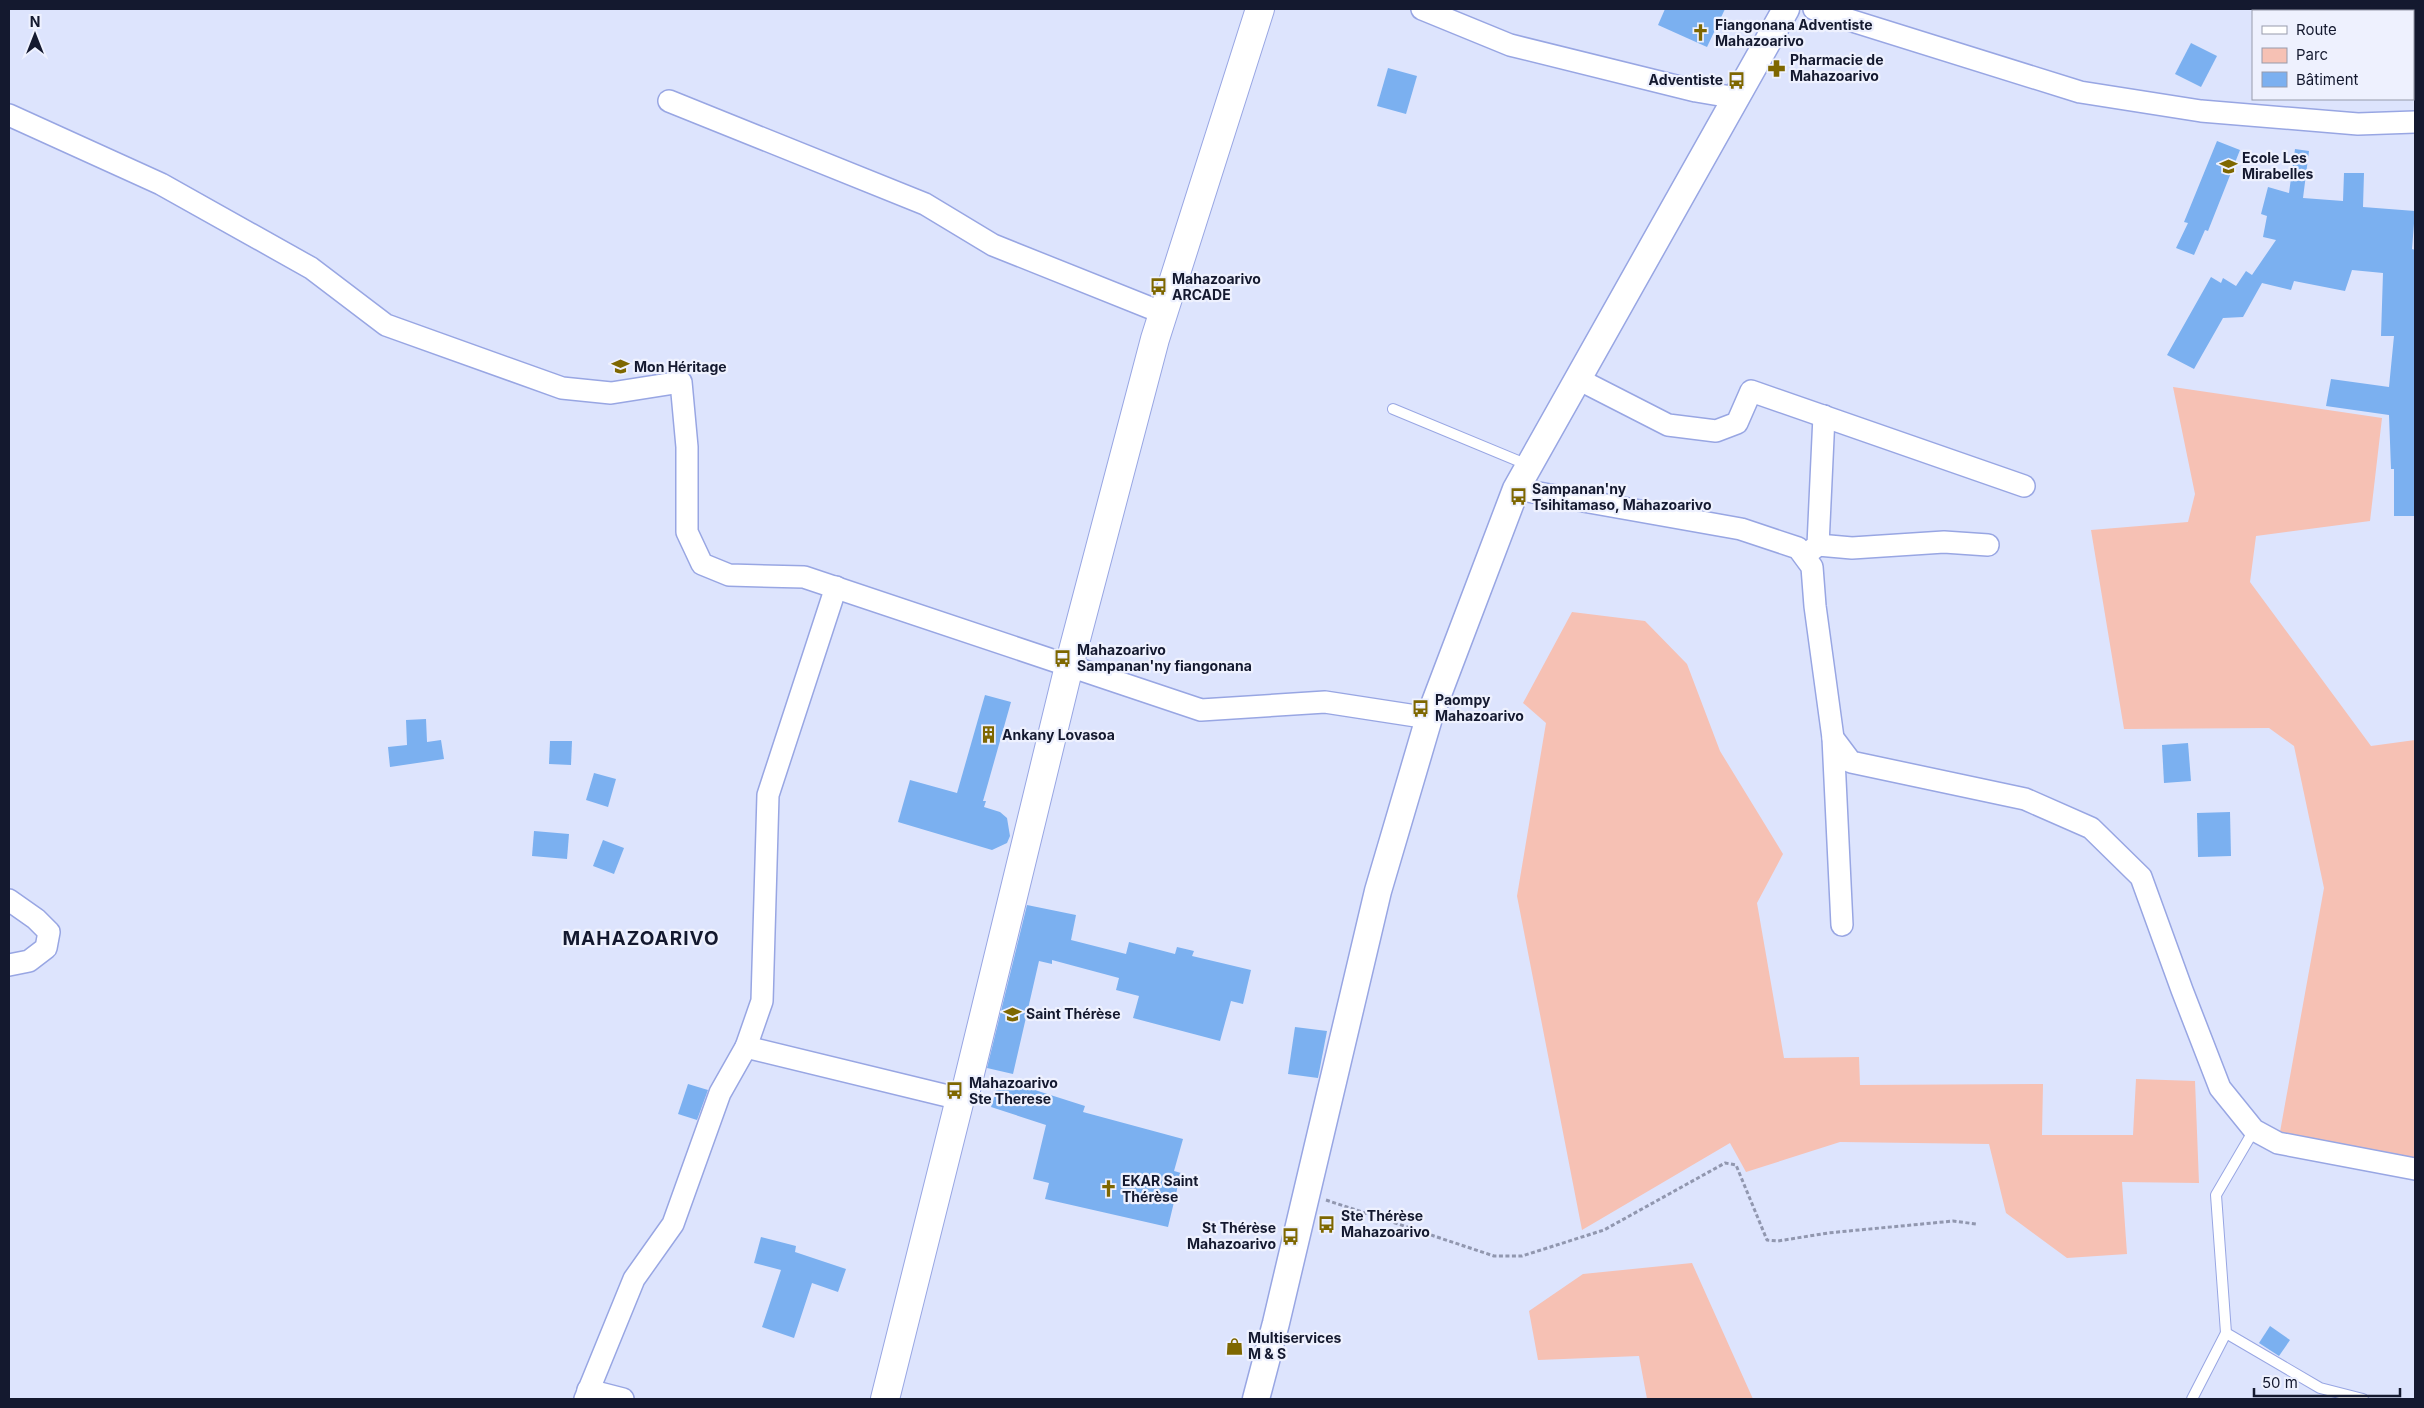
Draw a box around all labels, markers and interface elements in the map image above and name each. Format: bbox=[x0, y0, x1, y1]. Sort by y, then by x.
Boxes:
north arrow bbox=[10, 10, 60, 60]
legend bbox=[2252, 10, 2414, 100]
text: N bbox=[30, 13, 40, 30]
place label: Fiangonana Adventiste Mahazoarivo bbox=[1715, 16, 1873, 49]
text: Route bbox=[2296, 20, 2337, 39]
church icon: Fiangonana Adventiste Mahazoarivo bbox=[1691, 23, 1711, 43]
text: Parc bbox=[2296, 45, 2328, 64]
place label: Pharmacie de Mahazoarivo bbox=[1790, 51, 1883, 84]
pharmacy icon: Pharmacie de Mahazoarivo bbox=[1766, 58, 1786, 78]
bus stop icon: Adventiste bbox=[1727, 70, 1747, 90]
text: Bâtiment bbox=[2296, 70, 2359, 89]
place label: Adventiste bbox=[1649, 71, 1723, 88]
place label: Ecole Les Mirabelles bbox=[2242, 149, 2314, 182]
school or university icon: Ecole Les Mirabelles bbox=[2218, 156, 2238, 176]
place label: Mahazoarivo ARCADE bbox=[1172, 270, 1261, 303]
bus stop icon: Mahazoarivo ARCADE bbox=[1148, 277, 1168, 297]
school or university icon: Mon Héritage bbox=[610, 357, 630, 377]
place label: Mon Héritage bbox=[634, 358, 727, 375]
place label: Sampanan'ny Tsihitamaso, Mahazoarivo bbox=[1532, 480, 1712, 513]
bus stop icon: Sampanan'ny Tsihitamaso, Mahazoarivo bbox=[1508, 487, 1528, 507]
place label: Mahazoarivo Sampanan'ny fiangonana bbox=[1077, 641, 1252, 674]
bus stop icon: Mahazoarivo Sampanan'ny fiangonana bbox=[1053, 648, 1073, 668]
place label: Paompy Mahazoarivo bbox=[1435, 691, 1524, 724]
bus stop icon: Paompy Mahazoarivo bbox=[1411, 698, 1431, 718]
building icon: Ankany Lovasoa bbox=[978, 725, 998, 745]
place label: Ankany Lovasoa bbox=[1002, 726, 1115, 743]
district label: MAHAZOARIVO bbox=[562, 927, 720, 950]
school or university icon: Saint Thérèse bbox=[1002, 1004, 1022, 1024]
place label: Saint Thérèse bbox=[1026, 1005, 1121, 1022]
place label: Mahazoarivo Ste Therese bbox=[969, 1074, 1058, 1107]
bus stop icon: Mahazoarivo Ste Therese bbox=[945, 1081, 965, 1101]
place label: EKAR Saint Thérèse bbox=[1122, 1172, 1198, 1205]
church icon: EKAR Saint Thérèse bbox=[1098, 1179, 1118, 1199]
place label: Ste Thérèse Mahazoarivo bbox=[1341, 1207, 1430, 1240]
bus stop icon: Ste Thérèse Mahazoarivo bbox=[1317, 1214, 1337, 1234]
place label: St Thérèse Mahazoarivo bbox=[1187, 1219, 1276, 1252]
bus stop icon: St Thérèse Mahazoarivo bbox=[1280, 1226, 1300, 1246]
place label: Multiservices M & S bbox=[1248, 1329, 1342, 1362]
shop icon: Multiservices M & S bbox=[1224, 1336, 1244, 1356]
scale bar bbox=[2254, 1366, 2400, 1398]
text: 50 m bbox=[2262, 1373, 2298, 1392]

